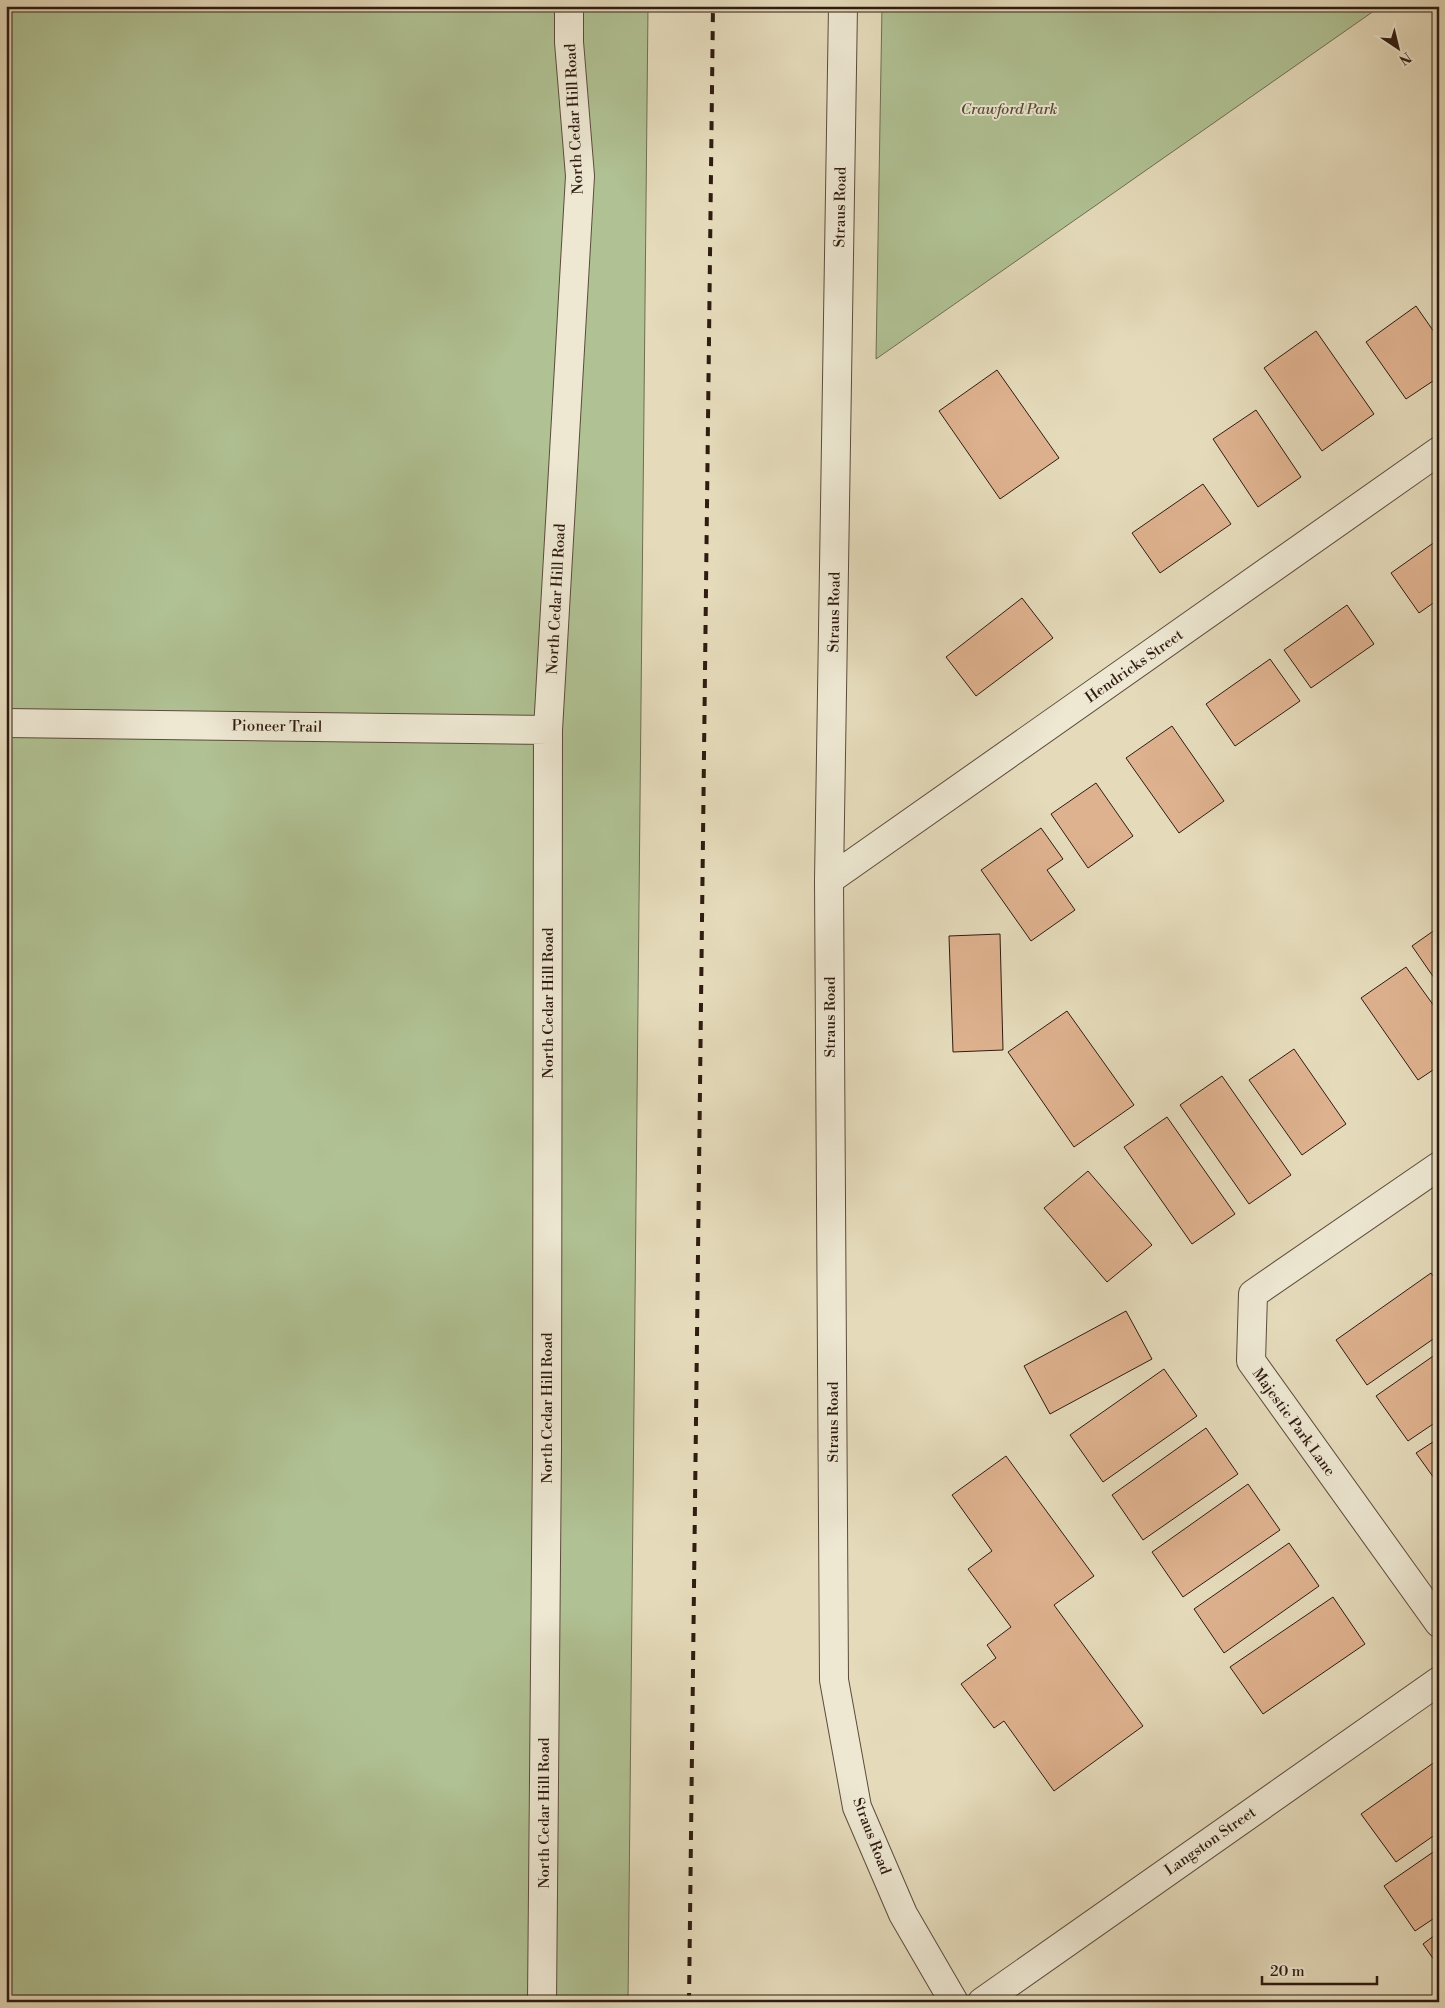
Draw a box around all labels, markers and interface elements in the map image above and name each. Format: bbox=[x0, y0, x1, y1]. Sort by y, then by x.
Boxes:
north arrow bbox=[1372, 22, 1422, 72]
street label: North Cedar Hill Road bbox=[561, 43, 588, 195]
text: N bbox=[1395, 47, 1415, 68]
park label: Crawford Park bbox=[961, 100, 1057, 119]
street label: Straus Road bbox=[830, 166, 851, 248]
street label: North Cedar Hill Road bbox=[543, 523, 570, 675]
street label: Straus Road bbox=[824, 571, 845, 653]
street label: Hendricks Street bbox=[1082, 625, 1187, 707]
street label: Pioneer Trail bbox=[232, 716, 323, 737]
street label: North Cedar Hill Road bbox=[539, 927, 558, 1079]
street label: Straus Road bbox=[821, 976, 840, 1057]
street label: North Cedar Hill Road bbox=[538, 1332, 557, 1484]
street label: Majestic Park Lane bbox=[1248, 1364, 1339, 1480]
street label: Straus Road bbox=[824, 1381, 843, 1462]
street label: North Cedar Hill Road bbox=[535, 1737, 554, 1889]
street label: Straus Road bbox=[848, 1795, 895, 1878]
street label: Langston Street bbox=[1161, 1802, 1260, 1880]
scale bar bbox=[1262, 1953, 1378, 1985]
text: 20 m bbox=[1270, 1962, 1305, 1981]

